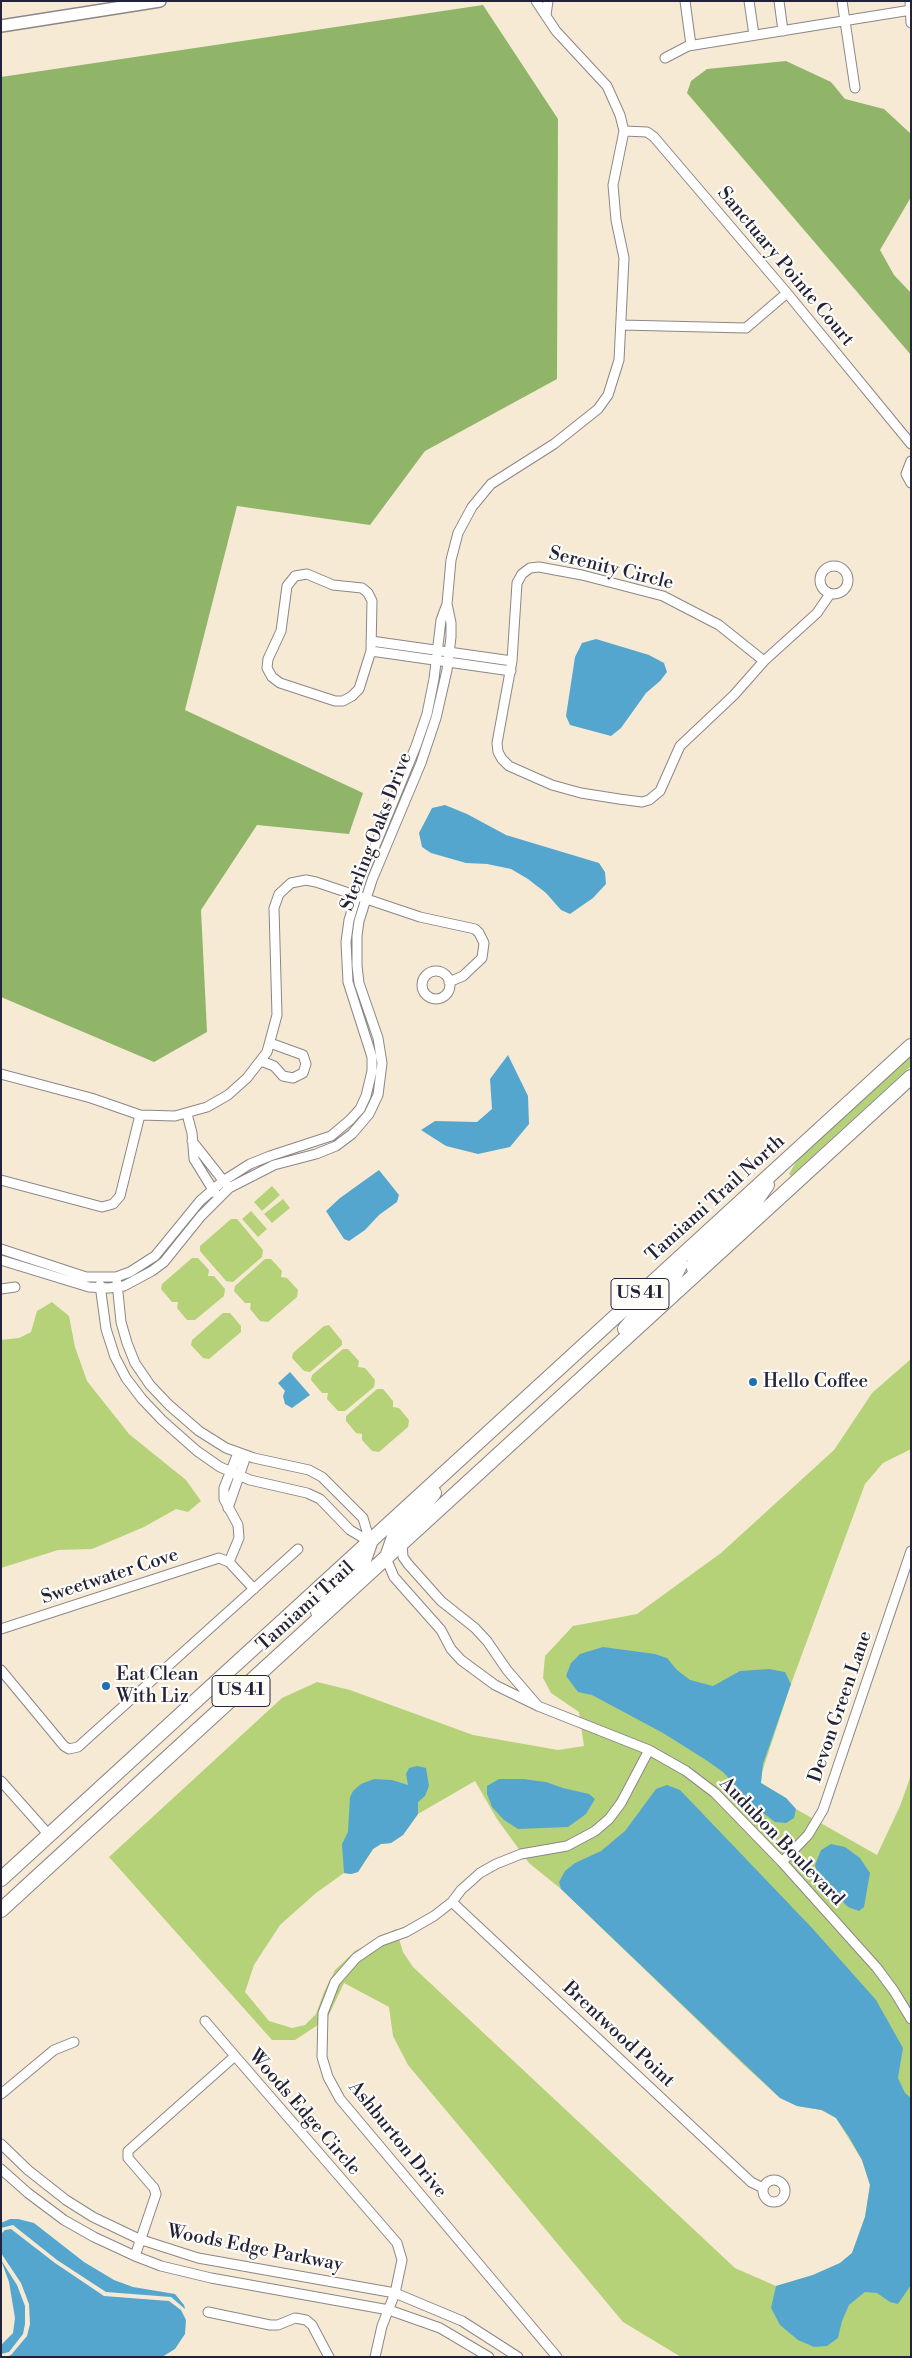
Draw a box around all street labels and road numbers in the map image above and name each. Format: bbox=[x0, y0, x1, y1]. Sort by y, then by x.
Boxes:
street label: Sanctuary Pointe Court bbox=[712, 183, 858, 351]
street label: Serenity Circle bbox=[546, 543, 676, 595]
street label: Sterling Oaks Drive bbox=[336, 750, 418, 914]
street label: Tamiami Trail North bbox=[642, 1131, 790, 1267]
road number: US 41 bbox=[611, 1278, 669, 1310]
street label: Sweetwater Cove bbox=[39, 1544, 181, 1610]
street label: Tamiami Trail bbox=[253, 1557, 359, 1657]
street label: Devon Green Lane bbox=[804, 1628, 878, 1786]
road number: US 41 bbox=[212, 1675, 270, 1706]
street label: Audubon Boulevard bbox=[714, 1773, 848, 1911]
street label: Brentwood Point bbox=[557, 1977, 679, 2093]
street label: Woods Edge Circle bbox=[243, 2045, 365, 2181]
street label: Ashburton Drive bbox=[343, 2077, 451, 2203]
street label: Woods Edge Parkway bbox=[165, 2221, 345, 2277]

